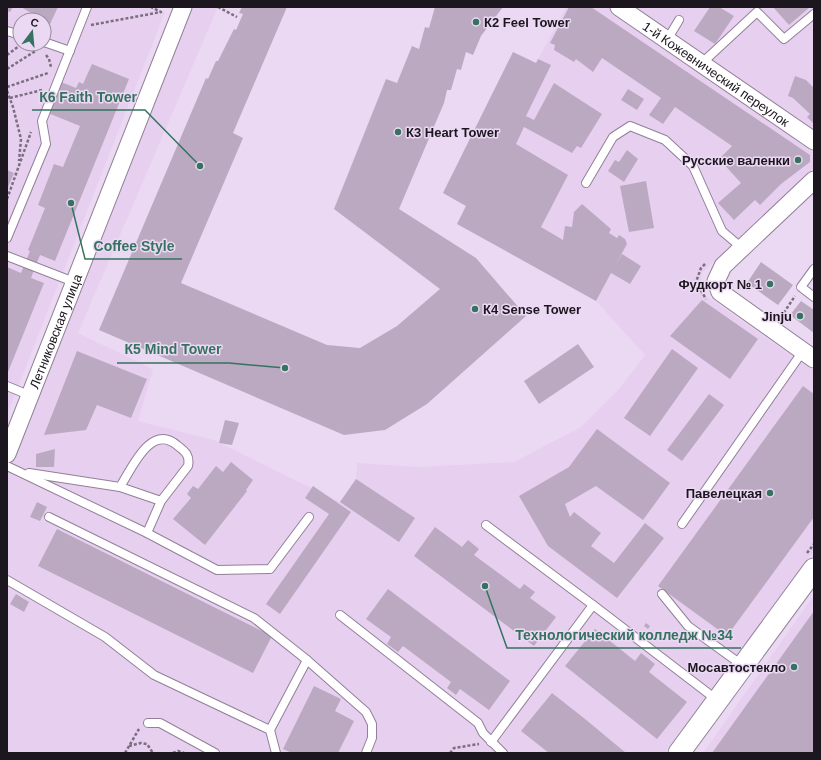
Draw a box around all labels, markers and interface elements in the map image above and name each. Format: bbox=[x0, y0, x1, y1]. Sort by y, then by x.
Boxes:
north arrow bbox=[12, 12, 52, 52]
place label: К2 Feel Tower bbox=[484, 15, 570, 30]
text: С bbox=[29, 16, 40, 29]
marker: К2 Feel Tower bbox=[471, 17, 481, 27]
street label: 1-й Кожевнический переулок bbox=[640, 19, 792, 130]
callout: К6 Faith Tower bbox=[32, 84, 145, 110]
text: К6 Faith Tower bbox=[39, 89, 137, 105]
place label: К3 Heart Tower bbox=[406, 125, 499, 140]
marker: К3 Heart Tower bbox=[393, 127, 403, 137]
place label: Русские валенки bbox=[682, 153, 790, 168]
marker: Русские валенки bbox=[793, 155, 803, 165]
callout: Coffee Style bbox=[85, 233, 182, 259]
text: Coffee Style bbox=[94, 238, 175, 254]
street label: Летниковская улица bbox=[27, 271, 85, 391]
place label: Фудкорт № 1 bbox=[678, 277, 762, 292]
marker: Фудкорт № 1 bbox=[765, 279, 775, 289]
place label: К4 Sense Tower bbox=[483, 302, 581, 317]
marker: К4 Sense Tower bbox=[470, 304, 480, 314]
place label: Jinju bbox=[762, 309, 792, 324]
marker: Jinju bbox=[795, 311, 805, 321]
callout: К5 Mind Tower bbox=[117, 337, 229, 363]
text: К5 Mind Tower bbox=[125, 341, 222, 357]
place label: Павелецкая bbox=[686, 486, 762, 501]
marker: Павелецкая bbox=[765, 488, 775, 498]
callout: Технологический колледж №34 bbox=[507, 622, 741, 648]
text: Технологический колледж №34 bbox=[515, 627, 733, 643]
place label: Мосавтостекло bbox=[687, 660, 786, 675]
marker: Мосавтостекло bbox=[789, 662, 799, 672]

